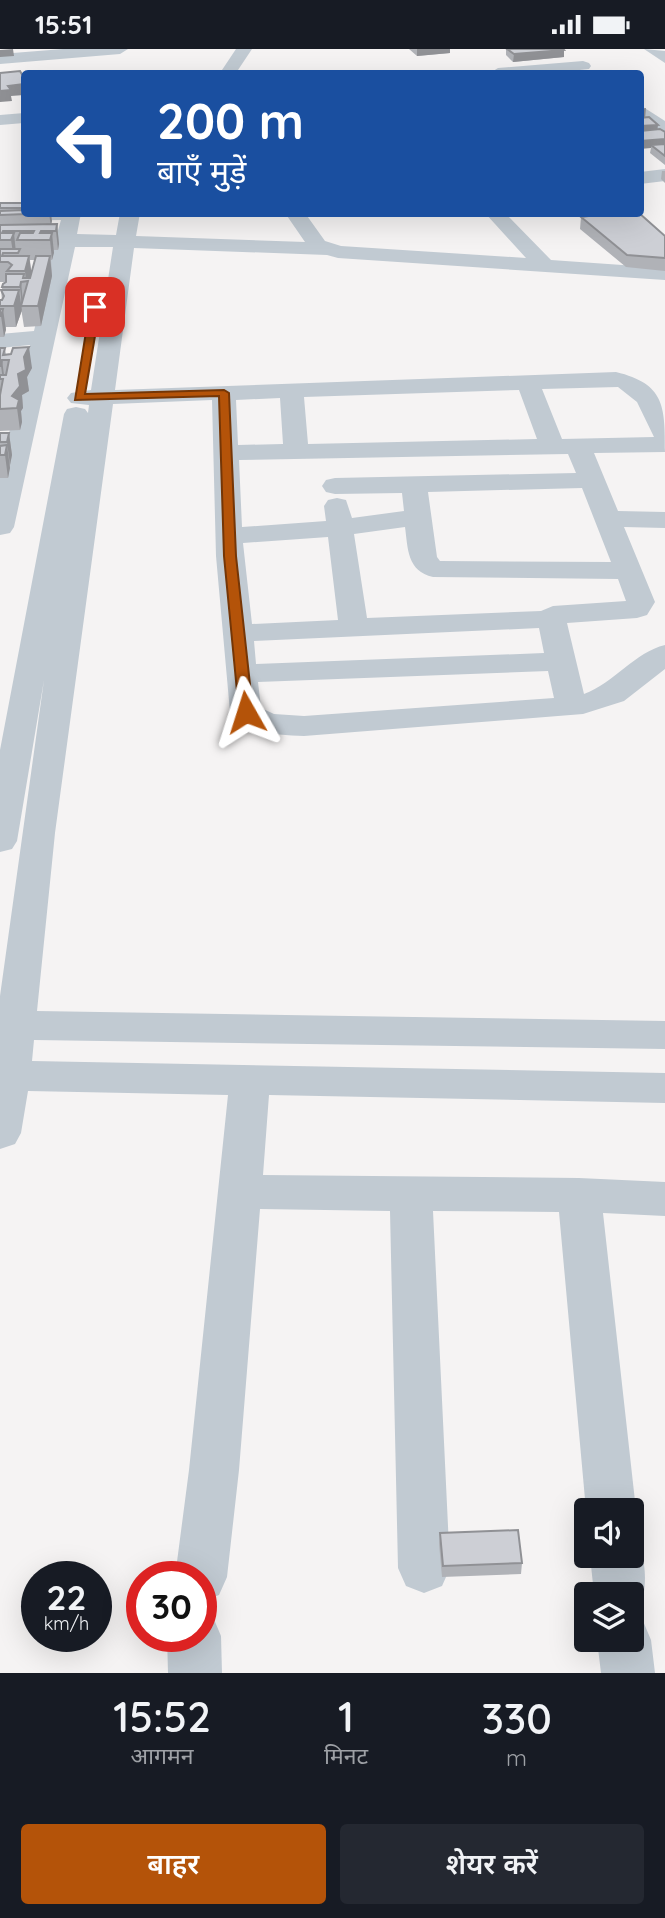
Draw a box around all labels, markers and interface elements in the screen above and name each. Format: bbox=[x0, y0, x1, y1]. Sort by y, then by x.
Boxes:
text: 15:51 bbox=[35, 8, 92, 41]
text: 200 m bbox=[157, 90, 304, 151]
icon: left bbox=[42, 98, 133, 189]
text: बाएँ मुड़ें bbox=[157, 151, 246, 191]
pin bbox=[65, 277, 125, 337]
icon: arrive bbox=[76, 288, 114, 326]
position arrow bbox=[209, 675, 283, 749]
map controls bbox=[574, 1498, 644, 1652]
button: sound bbox=[574, 1498, 644, 1568]
speed limit sign: 30 bbox=[126, 1561, 217, 1652]
text: 22 bbox=[47, 1575, 86, 1619]
button: layers bbox=[574, 1582, 644, 1652]
text: km/h bbox=[44, 1612, 89, 1635]
text: 15:52 bbox=[113, 1690, 211, 1743]
text: 1 bbox=[338, 1690, 354, 1743]
text: 330 bbox=[481, 1692, 552, 1745]
text: आगमन bbox=[131, 1741, 194, 1770]
text: मिनट bbox=[324, 1741, 368, 1770]
text: m bbox=[506, 1743, 527, 1772]
button: बाहर bbox=[21, 1824, 326, 1904]
button: शेयर करें bbox=[340, 1824, 644, 1904]

